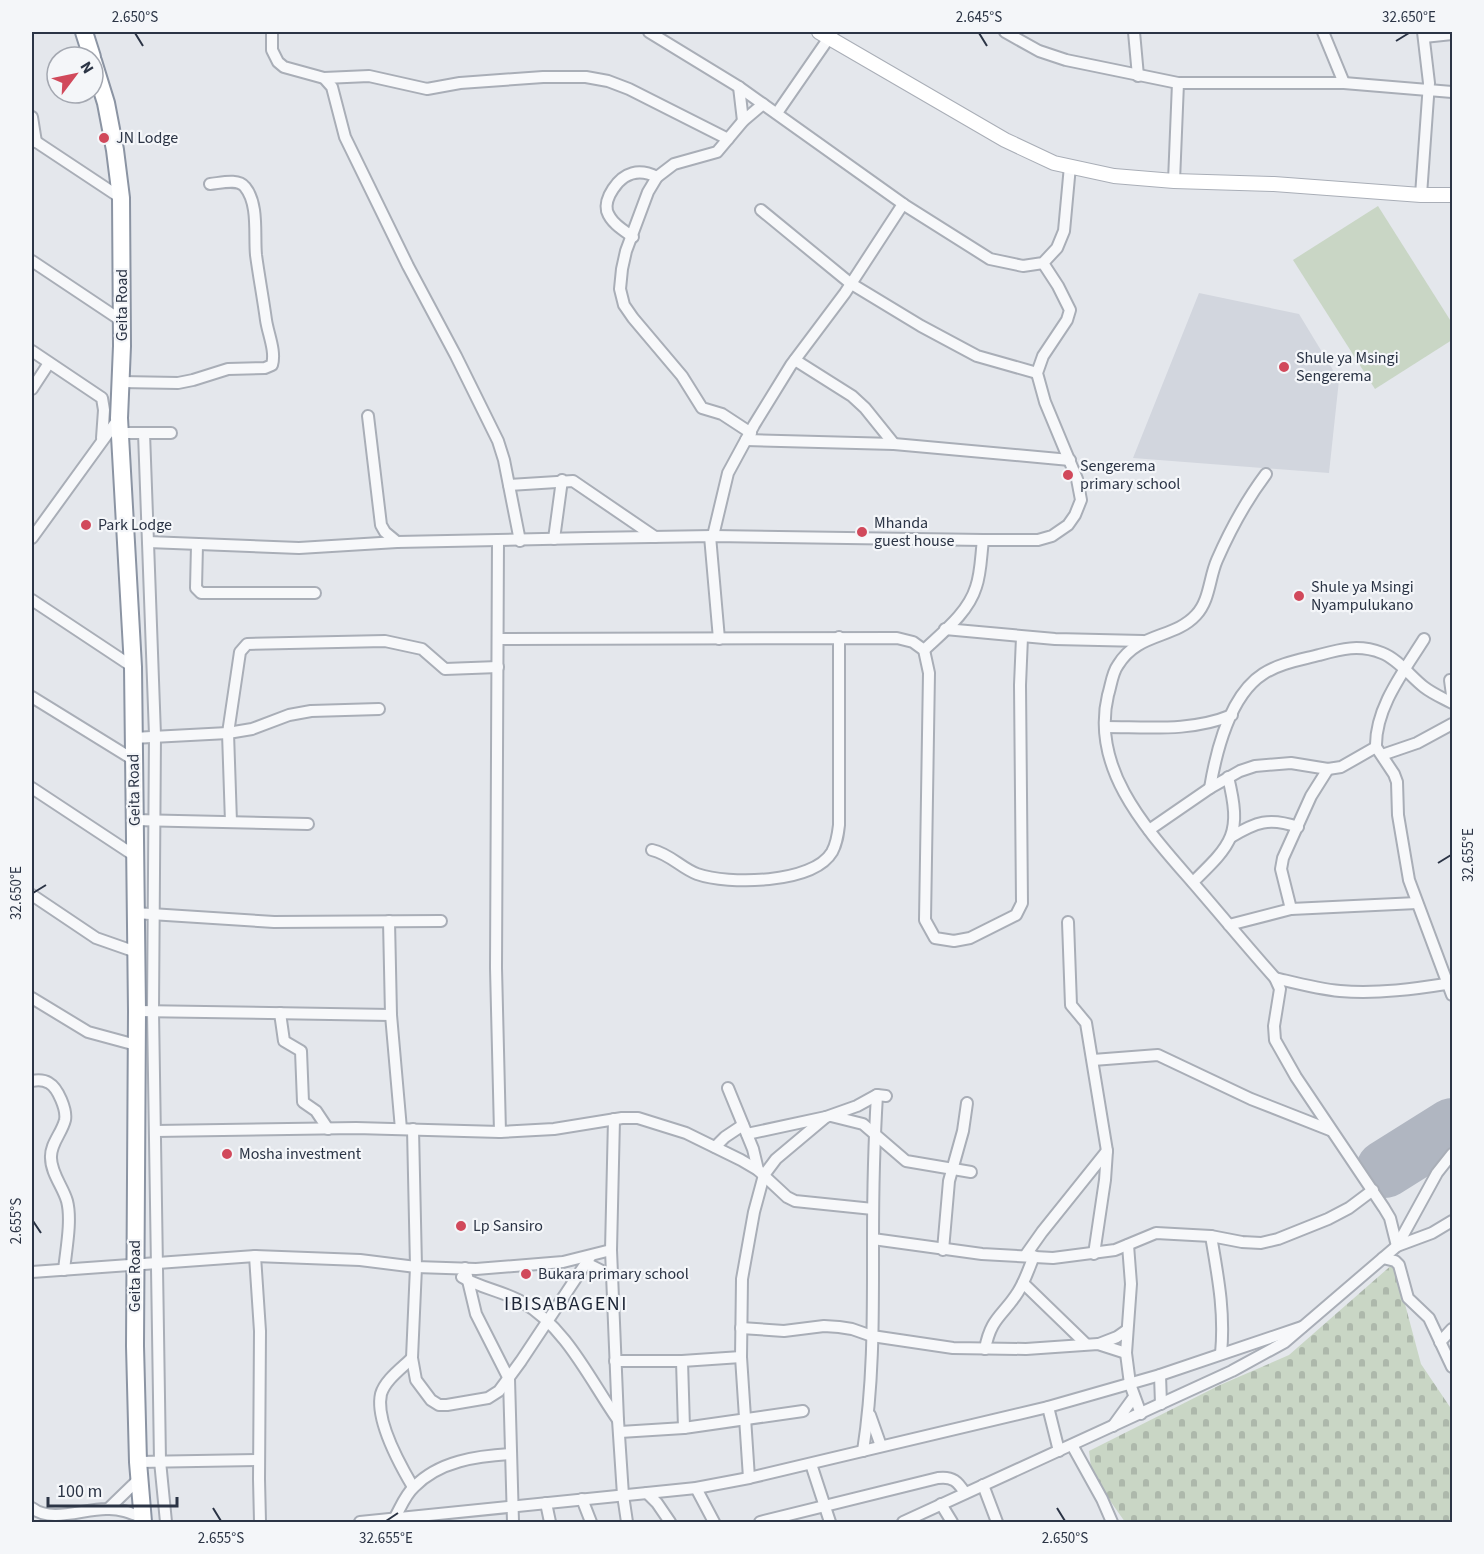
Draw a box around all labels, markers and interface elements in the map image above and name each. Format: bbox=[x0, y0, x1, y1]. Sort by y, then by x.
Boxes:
text: 2.650°S bbox=[112, 7, 158, 28]
text: 2.645°S bbox=[956, 7, 1002, 28]
text: 32.650°E bbox=[1382, 7, 1436, 28]
north arrow bbox=[45, 45, 105, 105]
text: N bbox=[75, 57, 99, 78]
place label: JN Lodge bbox=[116, 127, 178, 149]
marker: JN Lodge bbox=[97, 131, 111, 145]
street label: Geita Road bbox=[111, 269, 133, 341]
place label: Shule ya Msingi Sengerema bbox=[1296, 347, 1399, 387]
marker: Shule ya Msingi Sengerema bbox=[1277, 360, 1291, 374]
place label: Sengerema primary school bbox=[1080, 455, 1180, 495]
marker: Sengerema primary school bbox=[1061, 468, 1075, 482]
place label: Mhanda guest house bbox=[874, 512, 954, 552]
place label: Park Lodge bbox=[98, 514, 172, 536]
marker: Park Lodge bbox=[79, 518, 93, 532]
marker: Mhanda guest house bbox=[855, 525, 869, 539]
place label: Shule ya Msingi Nyampulukano bbox=[1311, 576, 1414, 616]
marker: Shule ya Msingi Nyampulukano bbox=[1292, 589, 1306, 603]
street label: Geita Road bbox=[122, 754, 146, 826]
text: 32.655°E bbox=[1458, 828, 1479, 882]
text: 32.650°E bbox=[6, 866, 27, 920]
place label: Mosha investment bbox=[239, 1143, 362, 1165]
marker: Mosha investment bbox=[220, 1147, 234, 1161]
text: 2.655°S bbox=[6, 1198, 27, 1244]
place label: Lp Sansiro bbox=[473, 1215, 543, 1237]
marker: Lp Sansiro bbox=[454, 1219, 468, 1233]
street label: Geita Road bbox=[124, 1240, 146, 1312]
place label: Bukara primary school bbox=[538, 1263, 689, 1285]
marker: Bukara primary school bbox=[519, 1267, 533, 1281]
district label: IBISABAGENI bbox=[504, 1290, 628, 1318]
scale bar bbox=[48, 1470, 177, 1508]
text: 100 m bbox=[57, 1479, 102, 1504]
text: 2.655°S bbox=[198, 1528, 244, 1549]
text: 32.655°E bbox=[359, 1528, 413, 1549]
text: 2.650°S bbox=[1042, 1528, 1088, 1549]

